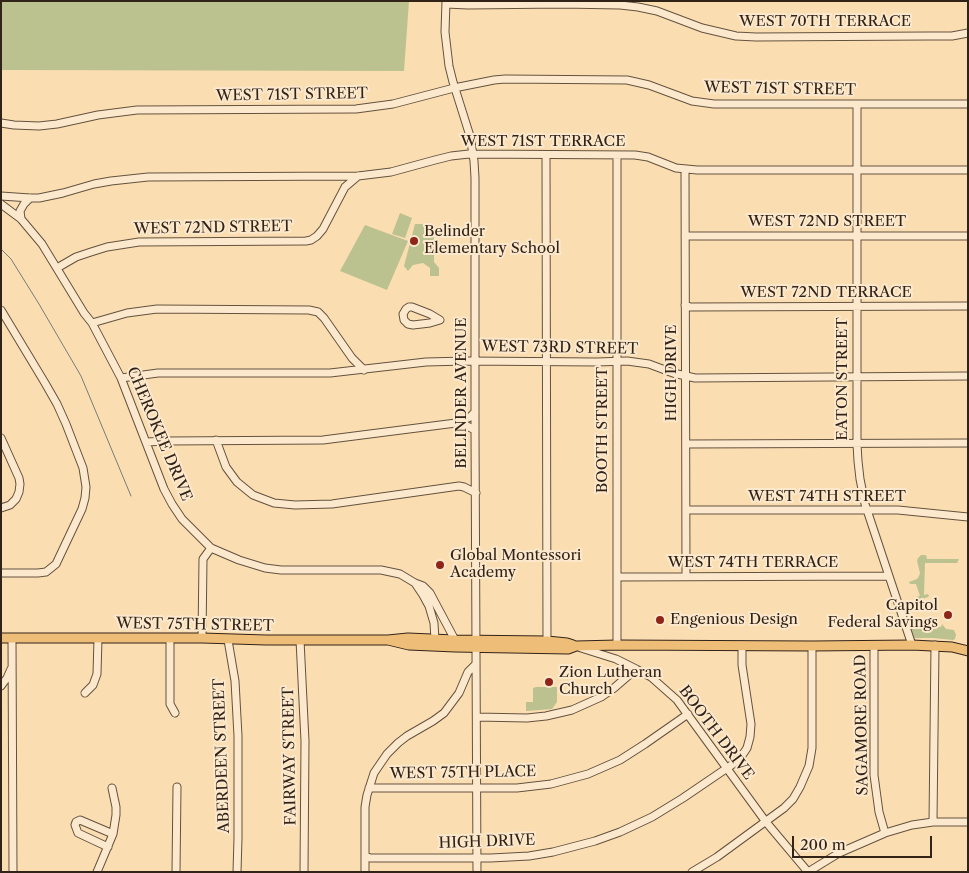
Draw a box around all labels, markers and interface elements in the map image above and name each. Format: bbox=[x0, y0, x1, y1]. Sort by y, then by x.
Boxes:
street label: WEST 70TH TERRACE bbox=[739, 13, 911, 31]
street label: WEST 71ST STREET bbox=[704, 79, 856, 99]
street label: WEST 71ST STREET bbox=[216, 85, 368, 105]
street label: WEST 71ST TERRACE bbox=[461, 133, 625, 151]
street label: WEST 72ND STREET bbox=[748, 213, 906, 231]
street label: WEST 72ND STREET bbox=[134, 218, 292, 238]
place label: Belinder Elementary School bbox=[424, 223, 560, 258]
marker: Belinder Elementary School bbox=[408, 235, 420, 247]
street label: WEST 72ND TERRACE bbox=[740, 284, 912, 302]
street label: BELINDER AVENUE bbox=[453, 317, 471, 469]
street label: EATON STREET bbox=[834, 317, 852, 441]
street label: HIGH DRIVE bbox=[663, 324, 681, 422]
street label: WEST 73RD STREET bbox=[481, 338, 639, 358]
street label: CHEROKEE DRIVE bbox=[123, 364, 195, 504]
street label: BOOTH STREET bbox=[594, 367, 612, 493]
street label: WEST 74TH STREET bbox=[748, 488, 906, 506]
place label: Global Montessori Academy bbox=[450, 547, 581, 582]
street label: WEST 74TH TERRACE bbox=[668, 554, 838, 572]
marker: Global Montessori Academy bbox=[434, 559, 446, 571]
place label: Capitol Federal Savings bbox=[827, 597, 938, 632]
marker: Capitol Federal Savings bbox=[942, 609, 954, 621]
place label: Engenious Design bbox=[670, 611, 798, 629]
marker: Engenious Design bbox=[654, 614, 666, 626]
street label: WEST 75TH STREET bbox=[116, 615, 274, 635]
street label: SAGAMORE ROAD bbox=[852, 654, 872, 796]
place label: Zion Lutheran Church bbox=[559, 664, 662, 699]
marker: Zion Lutheran Church bbox=[543, 676, 555, 688]
street label: ABERDEEN STREET bbox=[210, 678, 234, 834]
street label: BOOTH DRIVE bbox=[675, 682, 757, 784]
street label: FAIRWAY STREET bbox=[280, 686, 300, 826]
street label: WEST 75TH PLACE bbox=[389, 763, 537, 783]
scale bar bbox=[794, 826, 934, 858]
street label: HIGH DRIVE bbox=[438, 831, 536, 853]
text: 200 m bbox=[800, 835, 846, 854]

